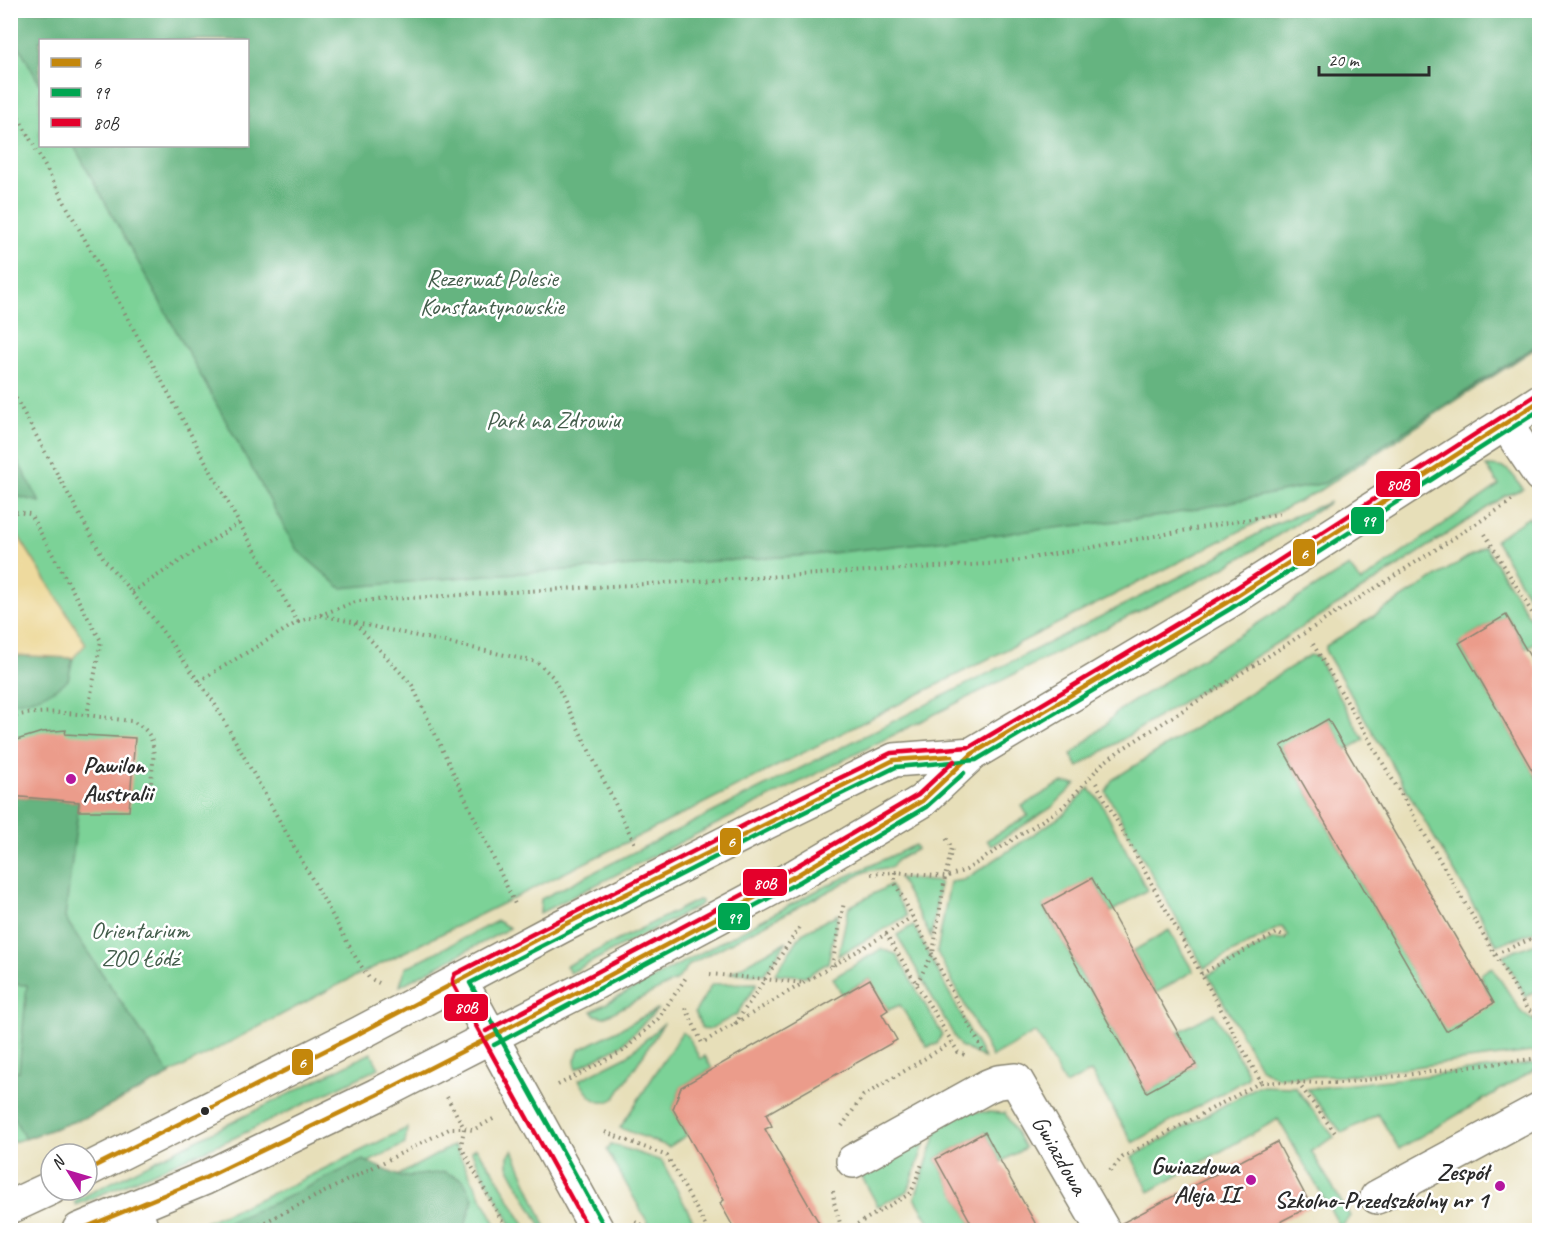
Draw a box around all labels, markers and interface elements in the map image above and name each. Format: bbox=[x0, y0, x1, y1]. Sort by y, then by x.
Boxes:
legend bbox=[39, 39, 249, 147]
scale bar bbox=[1319, 39, 1428, 77]
text: 20 m bbox=[1328, 49, 1361, 71]
text: 6 bbox=[93, 52, 102, 74]
text: 99 bbox=[93, 82, 111, 104]
text: 80B bbox=[93, 112, 120, 134]
park label: Rezerwat Polesie Konstantynowskie bbox=[420, 263, 566, 321]
park label: Park na Zdrowiu bbox=[486, 405, 622, 435]
line badge: 80B bbox=[1375, 470, 1421, 498]
text: 80B bbox=[1387, 475, 1411, 495]
line badge: 99 bbox=[1350, 506, 1385, 535]
text: 99 bbox=[1361, 511, 1377, 531]
line badge: 6 bbox=[1292, 538, 1316, 567]
text: 6 bbox=[1300, 544, 1309, 564]
place label: Pawilon Australii bbox=[83, 750, 156, 808]
marker: Pawilon Australii bbox=[64, 772, 78, 786]
line badge: 6 bbox=[719, 827, 742, 856]
text: 6 bbox=[727, 832, 736, 852]
line badge: 80B bbox=[742, 868, 788, 897]
text: 80B bbox=[754, 874, 778, 894]
line badge: 99 bbox=[717, 902, 751, 931]
text: 99 bbox=[727, 908, 743, 928]
park label: Orientarium ZOO Łódź bbox=[91, 915, 190, 973]
line badge: 80B bbox=[443, 993, 489, 1022]
text: 80B bbox=[455, 998, 479, 1018]
line badge: 6 bbox=[291, 1048, 314, 1076]
text: 6 bbox=[298, 1053, 307, 1073]
unlabelled marker bbox=[199, 1105, 211, 1117]
street label: Gwiazdowa bbox=[1025, 1110, 1095, 1201]
north arrow bbox=[39, 1142, 99, 1202]
text: N bbox=[47, 1151, 71, 1174]
place label: Gwiazdowa Aleja II bbox=[1151, 1151, 1244, 1209]
place label: Zespół Szkolno-Przedszkolny nr 1 bbox=[1274, 1157, 1493, 1215]
marker: Gwiazdowa Aleja II bbox=[1244, 1173, 1258, 1187]
marker: Zespół Szkolno-Przedszkolny nr 1 bbox=[1493, 1179, 1507, 1193]

